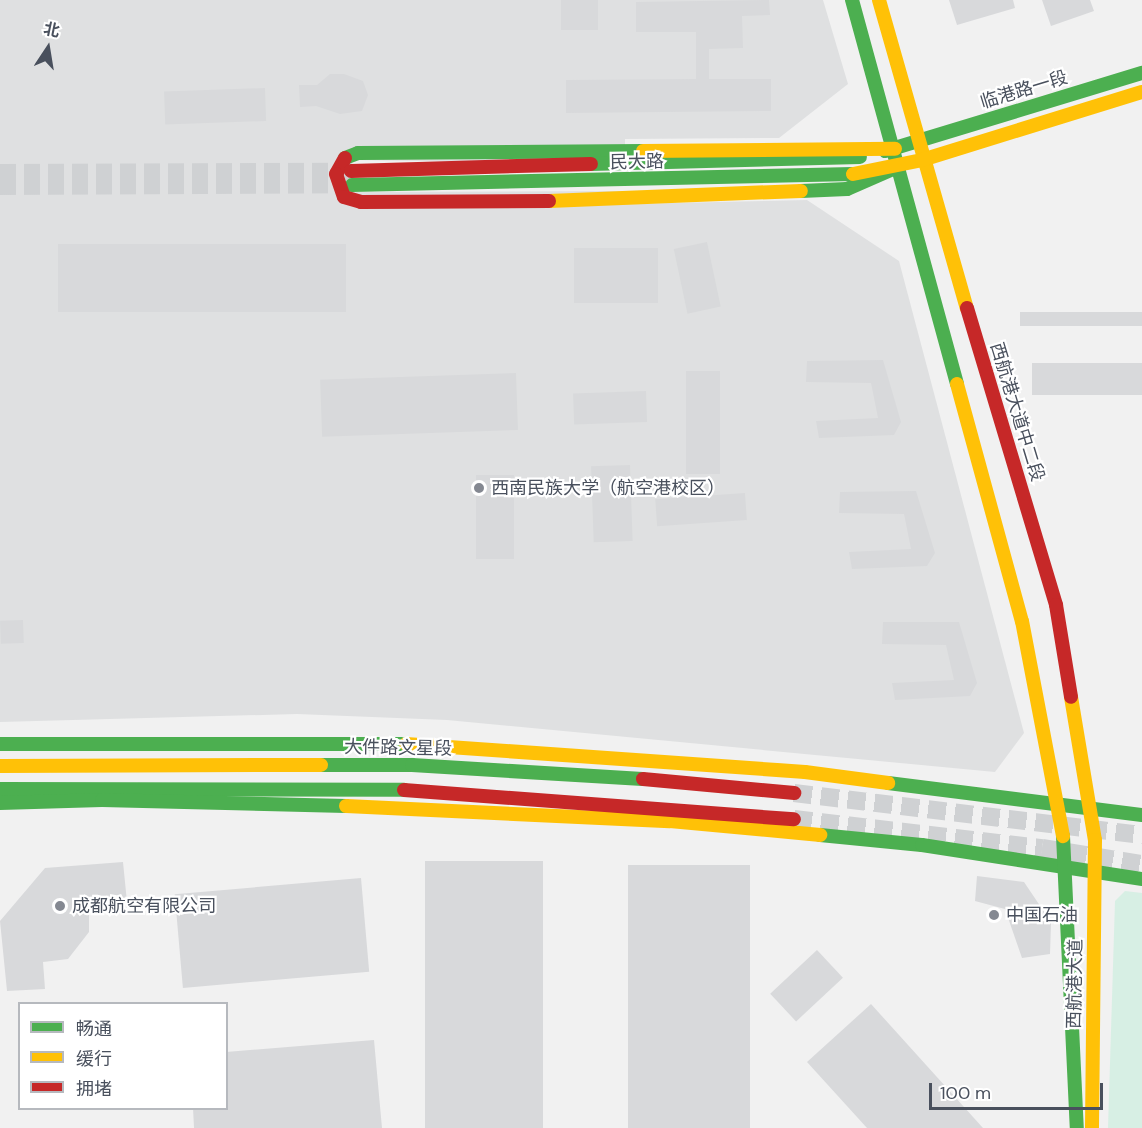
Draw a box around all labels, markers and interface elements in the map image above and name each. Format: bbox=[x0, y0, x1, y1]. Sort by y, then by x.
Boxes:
north arrow bbox=[18, 18, 78, 78]
text: 北 bbox=[42, 18, 62, 42]
street label: 临港路一段 bbox=[978, 67, 1070, 113]
street label: 民大路 bbox=[610, 151, 664, 173]
street label: 西航港大道中二段 bbox=[986, 340, 1048, 484]
place label: 西南民族大学（航空港校区） bbox=[491, 477, 725, 499]
marker: 西南民族大学（航空港校区） bbox=[472, 481, 486, 495]
street label: 大件路文星段 bbox=[344, 736, 452, 760]
place label: 成都航空有限公司 bbox=[72, 895, 216, 917]
marker: 成都航空有限公司 bbox=[53, 899, 67, 913]
place label: 中国石油 bbox=[1006, 904, 1078, 926]
marker: 中国石油 bbox=[987, 908, 1001, 922]
street label: 西航港大道 bbox=[1063, 939, 1087, 1029]
legend bbox=[18, 1002, 228, 1110]
text: 畅通 bbox=[76, 1017, 112, 1041]
text: 缓行 bbox=[76, 1047, 112, 1071]
scale bar bbox=[932, 1071, 1106, 1109]
text: 拥堵 bbox=[76, 1077, 112, 1101]
text: 100 m bbox=[940, 1081, 991, 1105]

